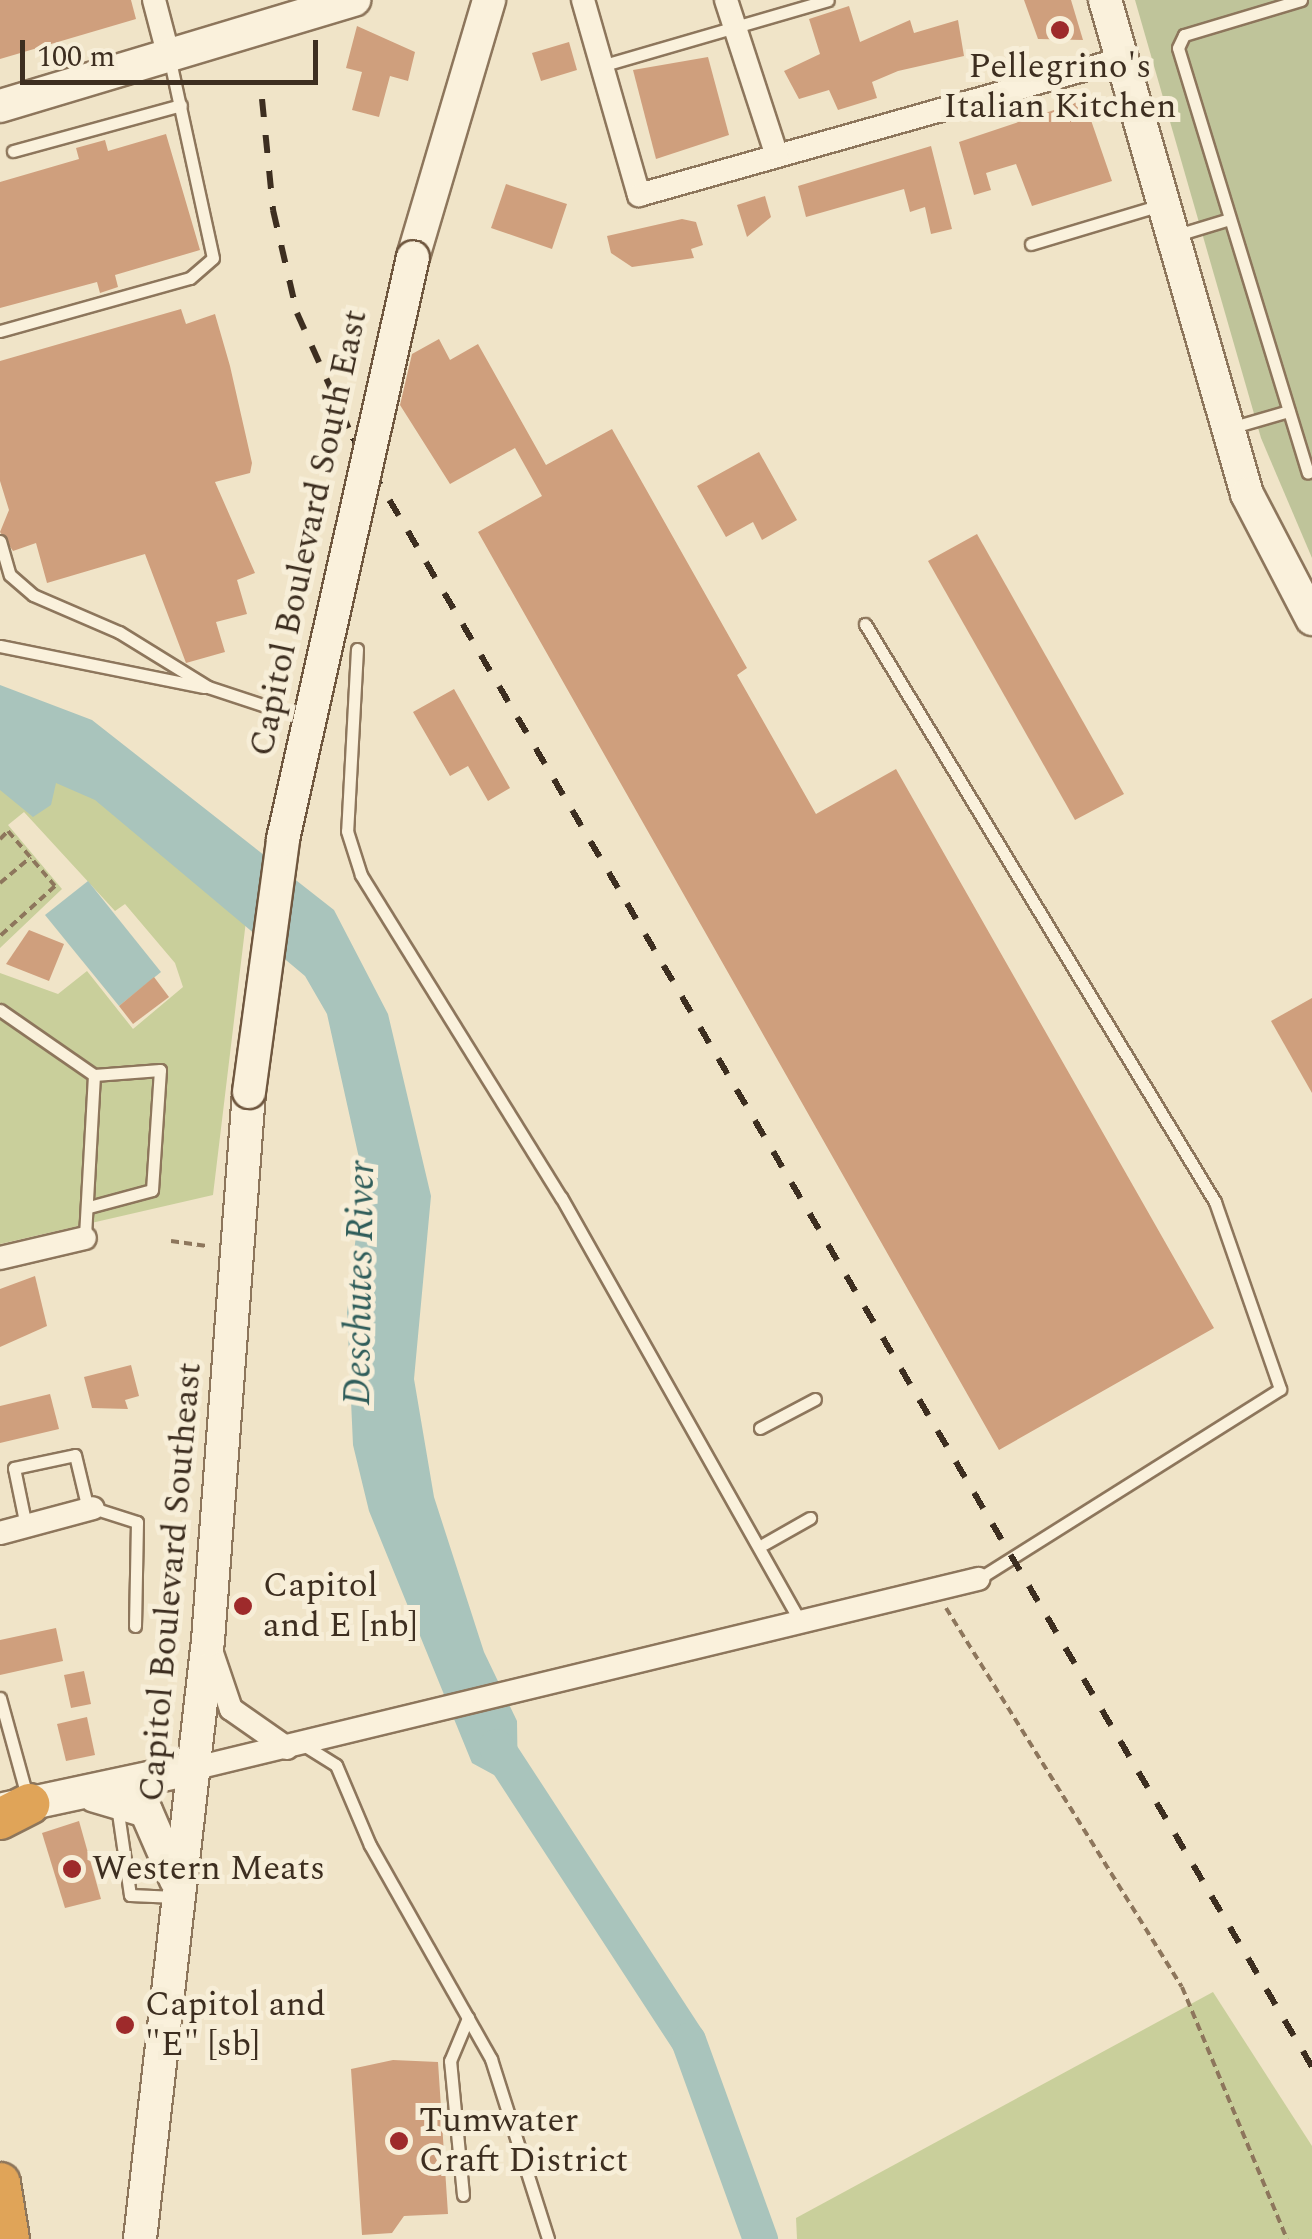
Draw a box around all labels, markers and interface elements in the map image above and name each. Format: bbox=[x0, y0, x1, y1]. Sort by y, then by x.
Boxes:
marker: Pellegrino's Italian Kitchen bbox=[1049, 19, 1071, 41]
scale bar bbox=[25, 20, 322, 82]
text: 100 m bbox=[37, 34, 115, 80]
place label: Pellegrino's Italian Kitchen bbox=[943, 46, 1177, 128]
street label: Capitol Boulevard South East bbox=[241, 306, 377, 760]
water label: Deschutes River bbox=[336, 1160, 386, 1406]
street label: Capitol Boulevard Southeast bbox=[131, 1361, 211, 1803]
place label: Capitol and E [nb] bbox=[263, 1565, 417, 1647]
marker: Capitol and E [nb] bbox=[232, 1595, 254, 1617]
place label: Western Meats bbox=[92, 1848, 325, 1890]
marker: Western Meats bbox=[61, 1858, 83, 1880]
place label: Capitol and "E" [sb] bbox=[145, 1984, 326, 2066]
marker: Capitol and "E" [sb] bbox=[114, 2014, 136, 2036]
place label: Tumwater Craft District bbox=[419, 2100, 628, 2182]
marker: Tumwater Craft District bbox=[388, 2130, 410, 2152]

